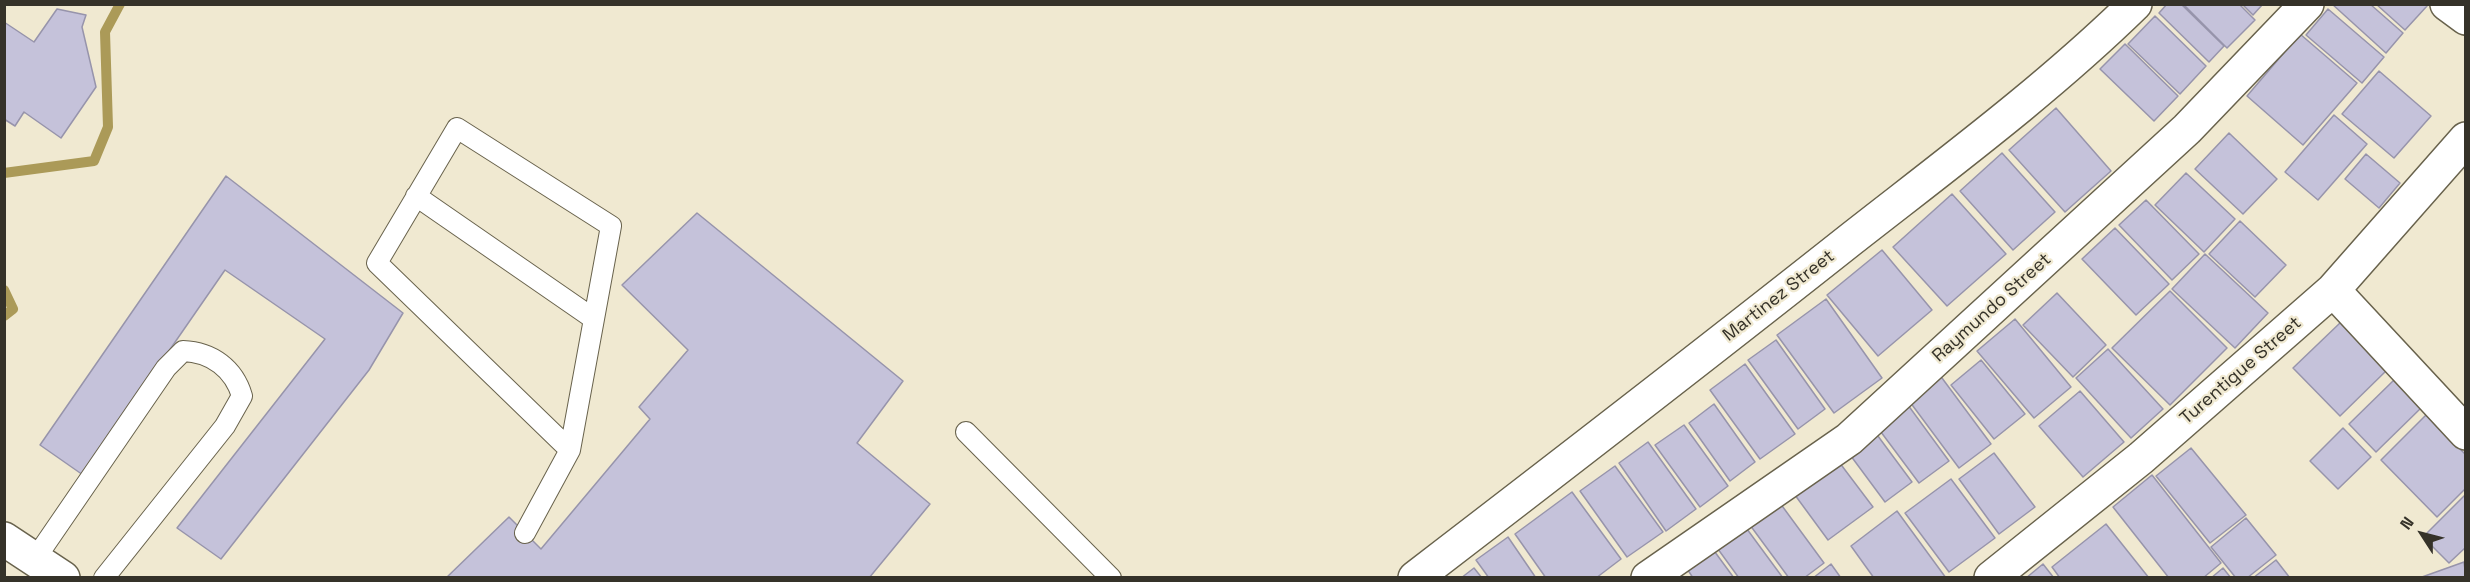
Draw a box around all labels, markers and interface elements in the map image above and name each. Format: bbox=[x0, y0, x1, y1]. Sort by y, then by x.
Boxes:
street label: Martinez Street bbox=[1719, 246, 1839, 346]
street label: Raymundo Street bbox=[1928, 249, 2056, 367]
street label: Turentigue Street bbox=[2176, 312, 2306, 430]
north arrow bbox=[2392, 504, 2452, 564]
text: N bbox=[2395, 513, 2419, 534]

